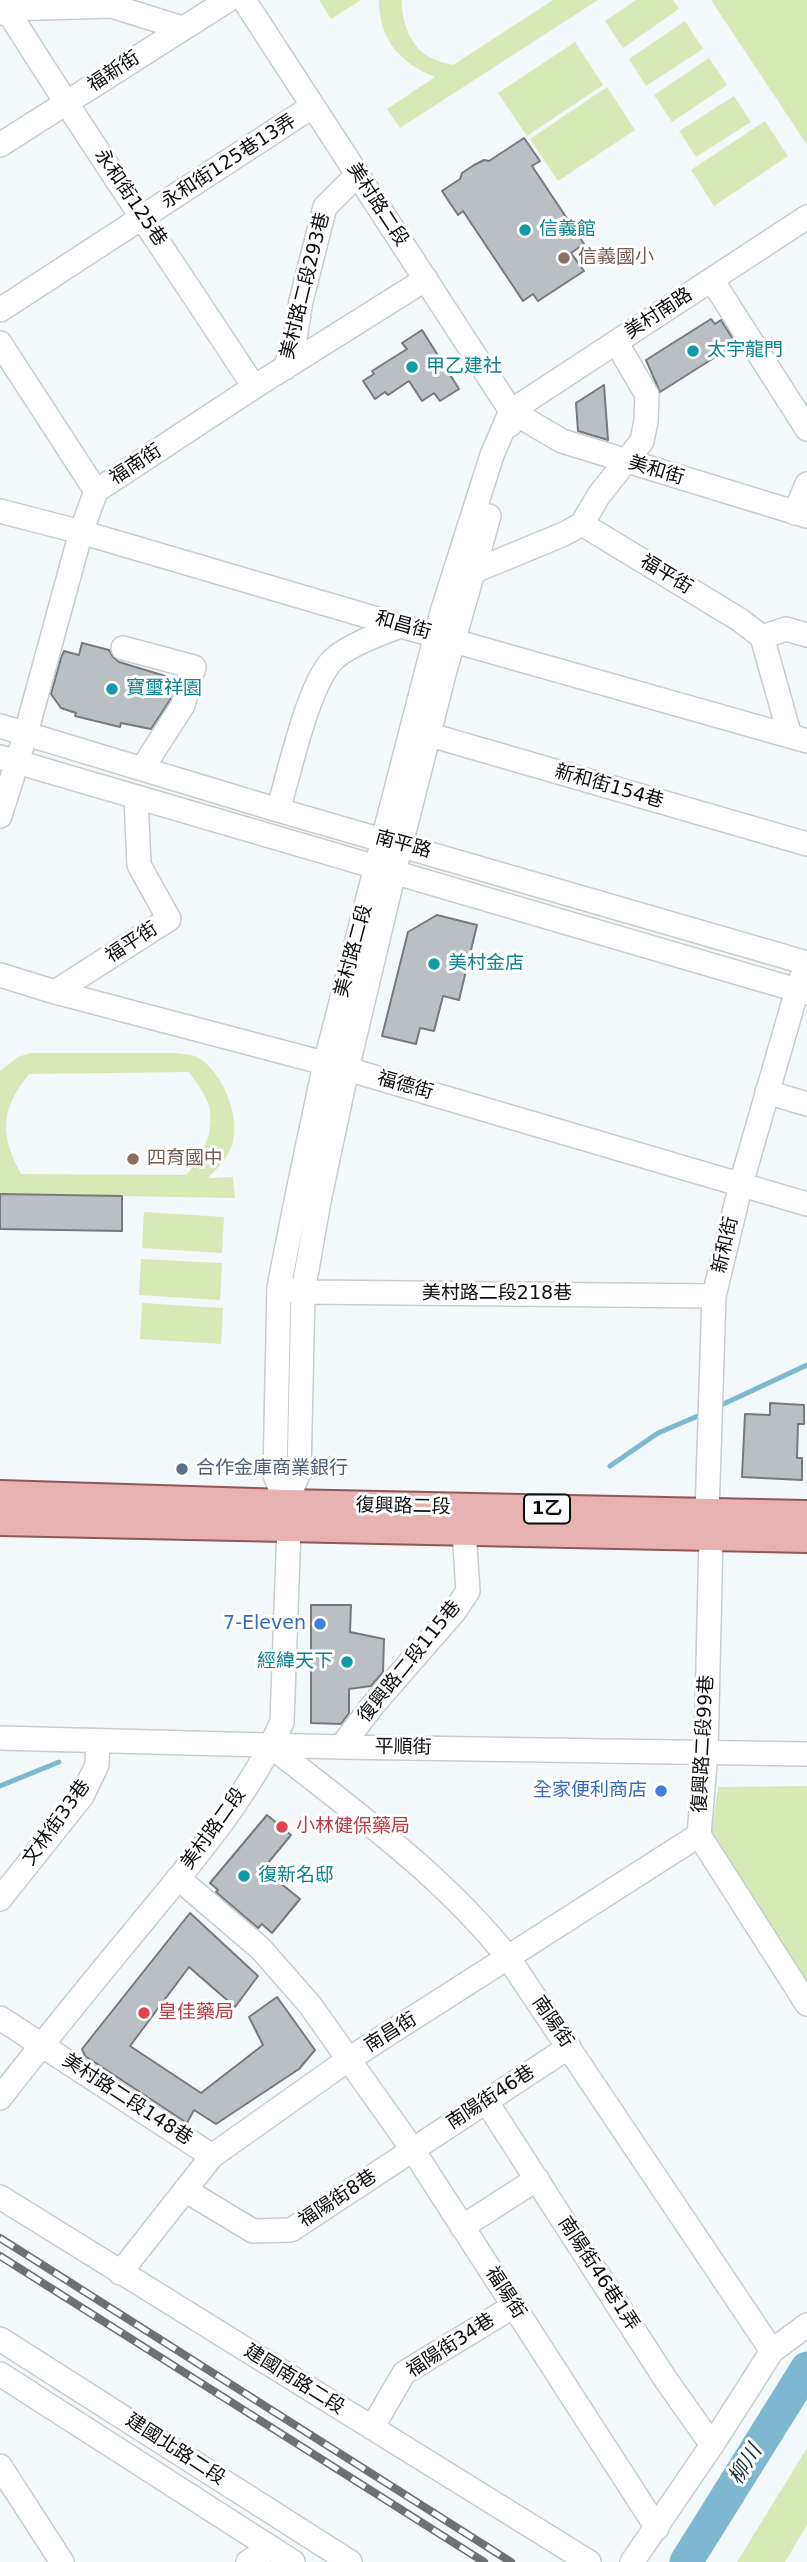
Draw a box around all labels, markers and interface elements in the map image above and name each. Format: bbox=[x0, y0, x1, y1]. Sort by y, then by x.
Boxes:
street label: 福新街 bbox=[84, 47, 144, 97]
street label: 永和街125巷13弄 bbox=[158, 110, 300, 214]
street label: 永和街125巷 bbox=[89, 145, 171, 251]
street label: 美村路二段 bbox=[342, 159, 412, 251]
street label: 美村路二段293巷 bbox=[277, 210, 335, 362]
place label: 信義館 bbox=[539, 219, 596, 241]
marker: 信義館 bbox=[517, 222, 533, 238]
place label: 信義國小 bbox=[578, 247, 654, 269]
marker: 信義國小 bbox=[556, 250, 572, 266]
street label: 美村南路 bbox=[621, 284, 697, 344]
place label: 太宇龍門 bbox=[707, 340, 783, 362]
marker: 太宇龍門 bbox=[685, 343, 701, 359]
place label: 甲乙建社 bbox=[426, 356, 502, 378]
marker: 甲乙建社 bbox=[404, 359, 420, 375]
street label: 福南街 bbox=[106, 440, 166, 490]
street label: 美和街 bbox=[625, 452, 687, 490]
street label: 福平街 bbox=[636, 551, 696, 599]
street label: 和昌街 bbox=[372, 607, 434, 645]
place label: 寶璽祥園 bbox=[126, 678, 202, 700]
marker: 寶璽祥園 bbox=[104, 681, 120, 697]
street label: 新和街154巷 bbox=[552, 761, 666, 813]
street label: 南平路 bbox=[373, 827, 433, 863]
street label: 美村路二段 bbox=[331, 902, 377, 1000]
street label: 福平街 bbox=[102, 918, 162, 968]
place label: 美村金店 bbox=[448, 953, 524, 975]
marker: 美村金店 bbox=[426, 956, 442, 972]
street label: 福德街 bbox=[374, 1067, 436, 1105]
place label: 四育國中 bbox=[147, 1148, 223, 1170]
marker: 四育國中 bbox=[125, 1151, 141, 1167]
street label: 新和街 bbox=[708, 1215, 744, 1275]
street label: 美村路二段218巷 bbox=[422, 1283, 572, 1305]
place label: 合作金庫商業銀行 bbox=[196, 1458, 348, 1480]
marker: 合作金庫商業銀行 bbox=[174, 1461, 190, 1477]
road number: 1乙 bbox=[524, 1494, 570, 1524]
street label: 復興路二段 bbox=[355, 1495, 451, 1519]
street label: 復興路二段115巷 bbox=[354, 1596, 466, 1728]
place label: 7-Eleven bbox=[223, 1613, 306, 1635]
marker: 7-Eleven bbox=[312, 1616, 328, 1632]
place label: 經緯天下 bbox=[257, 1651, 333, 1673]
marker: 經緯天下 bbox=[339, 1654, 355, 1670]
street label: 復興路二段99巷 bbox=[689, 1674, 719, 1814]
street label: 平順街 bbox=[374, 1736, 432, 1760]
street label: 文林街33巷 bbox=[18, 1776, 96, 1870]
place label: 全家便利商店 bbox=[533, 1780, 647, 1802]
marker: 全家便利商店 bbox=[653, 1783, 669, 1799]
street label: 美村路二段 bbox=[177, 1784, 251, 1874]
place label: 小林健保藥局 bbox=[296, 1816, 410, 1838]
marker: 小林健保藥局 bbox=[274, 1819, 290, 1835]
place label: 復新名邸 bbox=[258, 1865, 334, 1887]
marker: 復新名邸 bbox=[236, 1868, 252, 1884]
street label: 南陽街 bbox=[527, 1992, 577, 2052]
place label: 皇佳藥局 bbox=[158, 2002, 234, 2024]
marker: 皇佳藥局 bbox=[136, 2005, 152, 2021]
street label: 南昌街 bbox=[361, 2008, 421, 2058]
street label: 美村路二段148巷 bbox=[58, 2050, 196, 2150]
street label: 南陽街46巷 bbox=[443, 2061, 539, 2135]
street label: 福陽街8巷 bbox=[295, 2165, 381, 2233]
street label: 南陽街46巷1弄 bbox=[553, 2213, 643, 2335]
street label: 福陽街 bbox=[480, 2263, 530, 2323]
street label: 福陽街34巷 bbox=[403, 2309, 499, 2383]
street label: 建國南路二段 bbox=[240, 2340, 348, 2420]
street label: 建國北路二段 bbox=[121, 2409, 229, 2491]
water label: 柳川 bbox=[724, 2441, 768, 2489]

